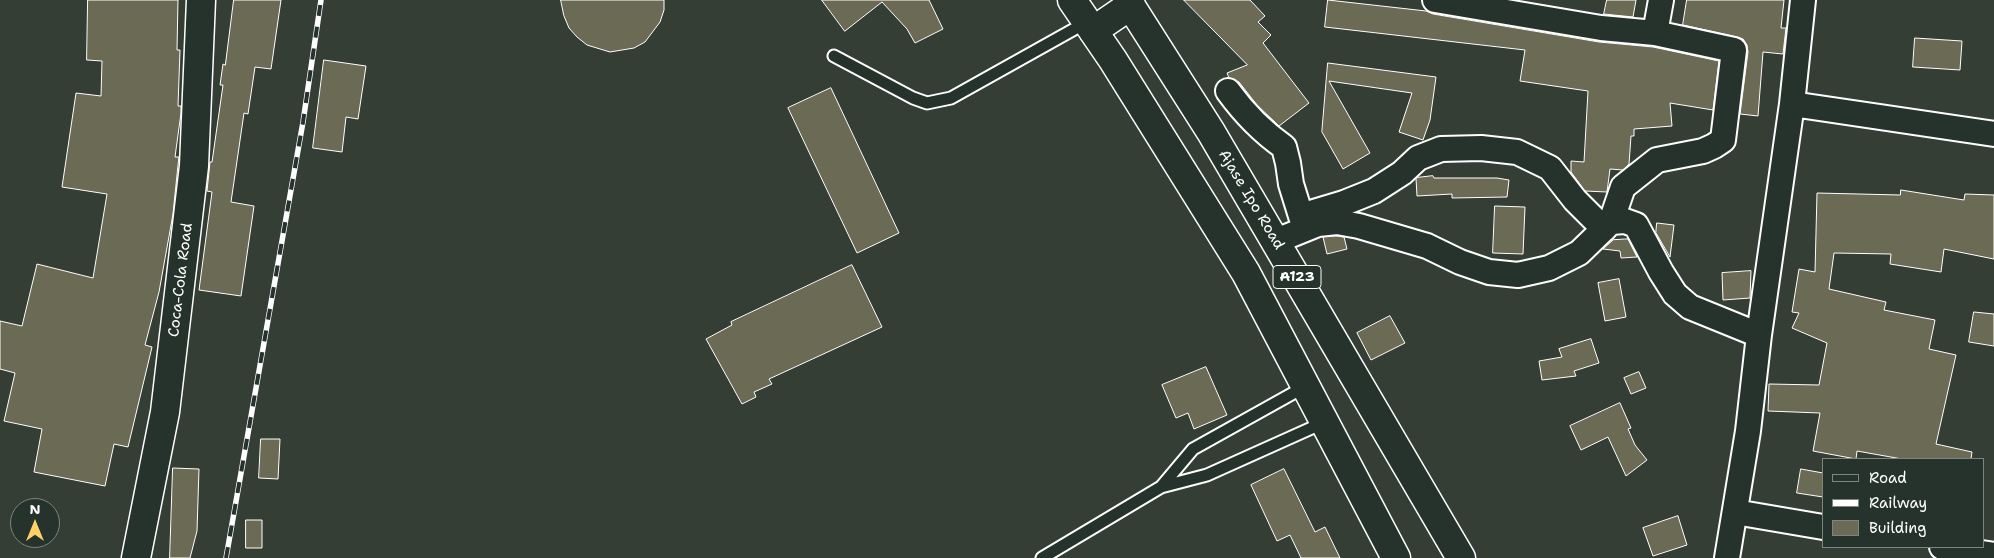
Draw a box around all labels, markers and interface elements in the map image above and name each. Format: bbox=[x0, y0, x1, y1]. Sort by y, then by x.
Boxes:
street label: Ajase Ipo Road bbox=[1214, 147, 1288, 253]
street label: Coca-Cola Road bbox=[165, 222, 197, 338]
road number: A123 bbox=[1273, 266, 1321, 288]
legend bbox=[1822, 458, 1984, 548]
text: Road bbox=[1869, 468, 1907, 488]
text: Railway bbox=[1869, 493, 1927, 513]
north arrow bbox=[10, 498, 60, 548]
text: N bbox=[29, 500, 41, 518]
text: Building bbox=[1869, 518, 1926, 538]

